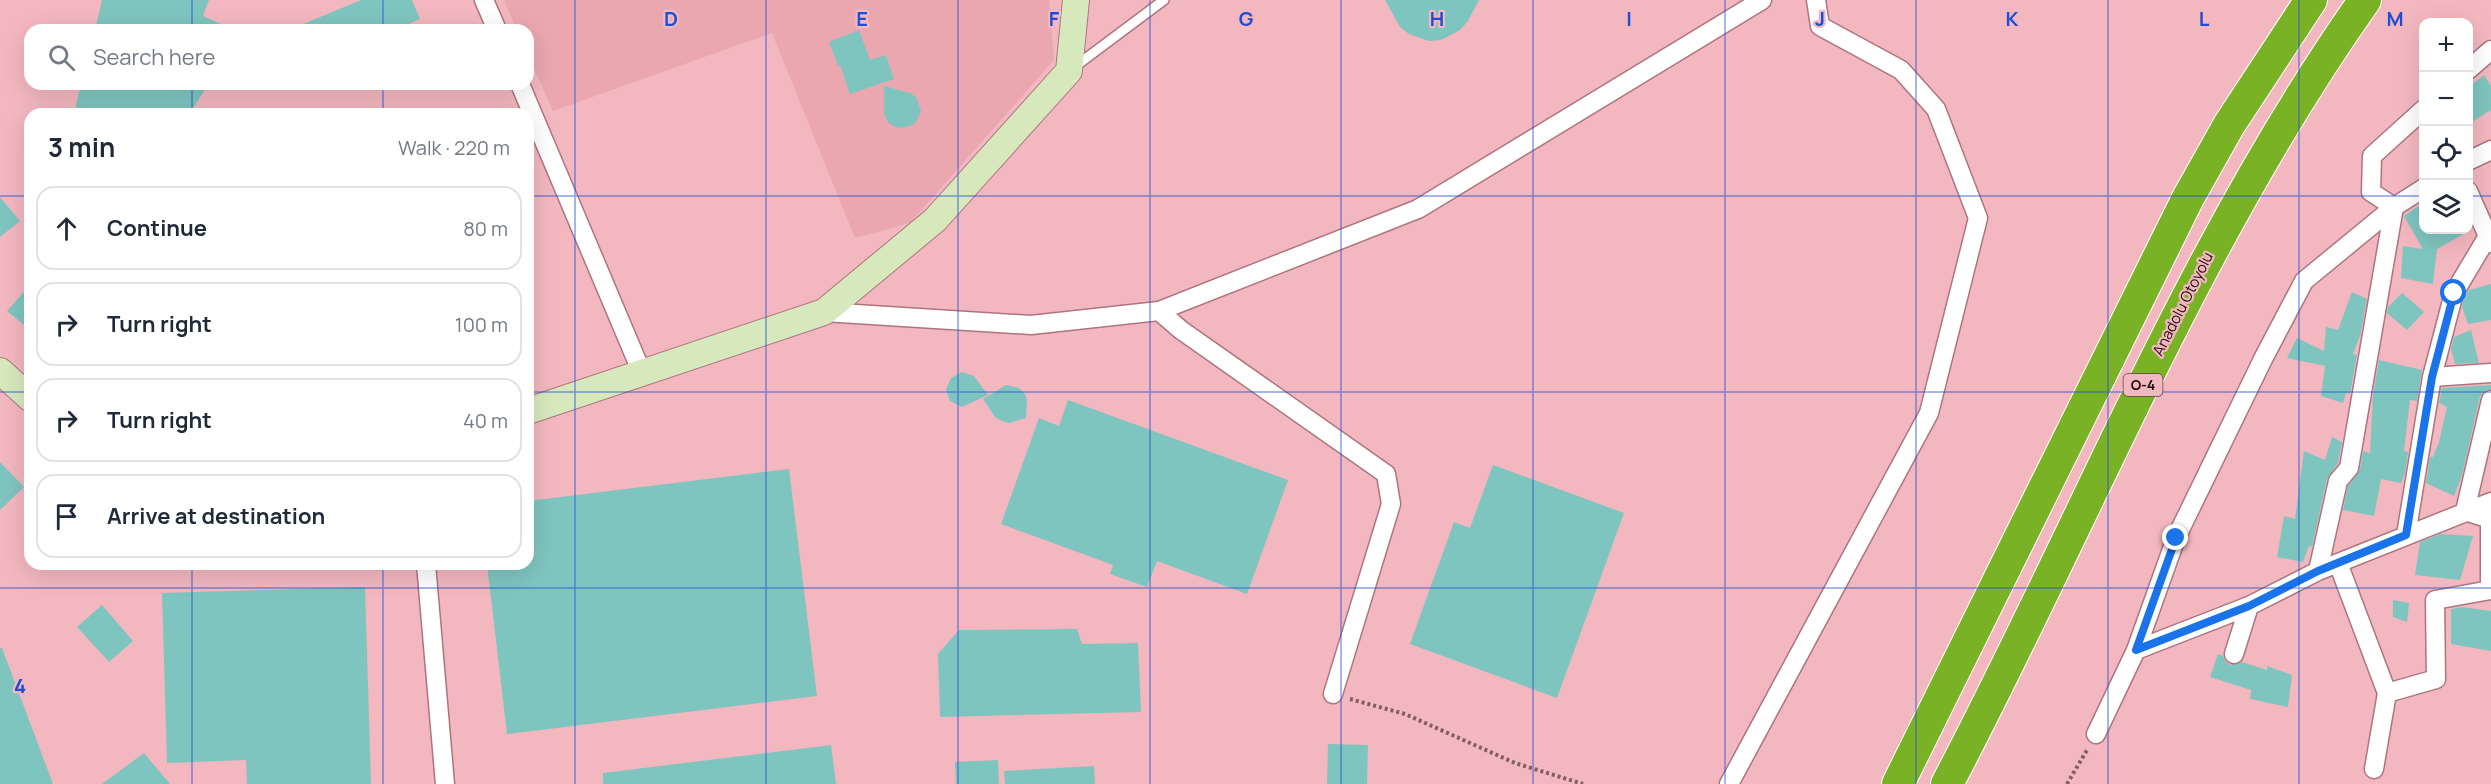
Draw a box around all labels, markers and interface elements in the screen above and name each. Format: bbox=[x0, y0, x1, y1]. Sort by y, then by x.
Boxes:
text: D bbox=[664, 5, 678, 32]
text: E bbox=[856, 5, 868, 32]
text: F bbox=[1049, 5, 1060, 32]
text: G bbox=[1239, 5, 1254, 32]
text: H bbox=[1430, 5, 1444, 32]
text: I bbox=[1626, 5, 1632, 32]
text: J bbox=[1815, 5, 1825, 32]
text: K bbox=[2006, 5, 2019, 32]
text: L bbox=[2199, 5, 2210, 32]
text: M bbox=[2386, 5, 2404, 32]
map controls bbox=[2419, 18, 2473, 234]
button: + bbox=[2419, 18, 2473, 72]
search box bbox=[24, 24, 534, 90]
icon: search bbox=[45, 41, 78, 74]
text: Search here bbox=[93, 42, 215, 72]
button: − bbox=[2419, 72, 2473, 126]
button: locate bbox=[2419, 126, 2473, 180]
text: 3 min bbox=[48, 129, 115, 165]
text: Walk · 220 m bbox=[398, 134, 510, 161]
button: layers bbox=[2419, 180, 2473, 234]
icon: ahead bbox=[50, 212, 83, 245]
text: Continue bbox=[107, 213, 207, 243]
text: 80 m bbox=[463, 215, 508, 242]
street label: Anadolu Otoyolu bbox=[2147, 248, 2218, 359]
route start bbox=[2440, 279, 2466, 305]
icon: right bbox=[50, 308, 83, 341]
text: Turn right bbox=[107, 309, 212, 339]
text: 100 m bbox=[455, 311, 508, 338]
road number: O-4 bbox=[2124, 374, 2162, 396]
icon: right bbox=[50, 404, 83, 437]
text: Turn right bbox=[107, 405, 212, 435]
text: 40 m bbox=[463, 407, 508, 434]
icon: arrive bbox=[50, 500, 83, 533]
text: Arrive at destination bbox=[107, 501, 325, 531]
route end bbox=[2162, 524, 2188, 550]
text: 4 bbox=[14, 672, 26, 699]

